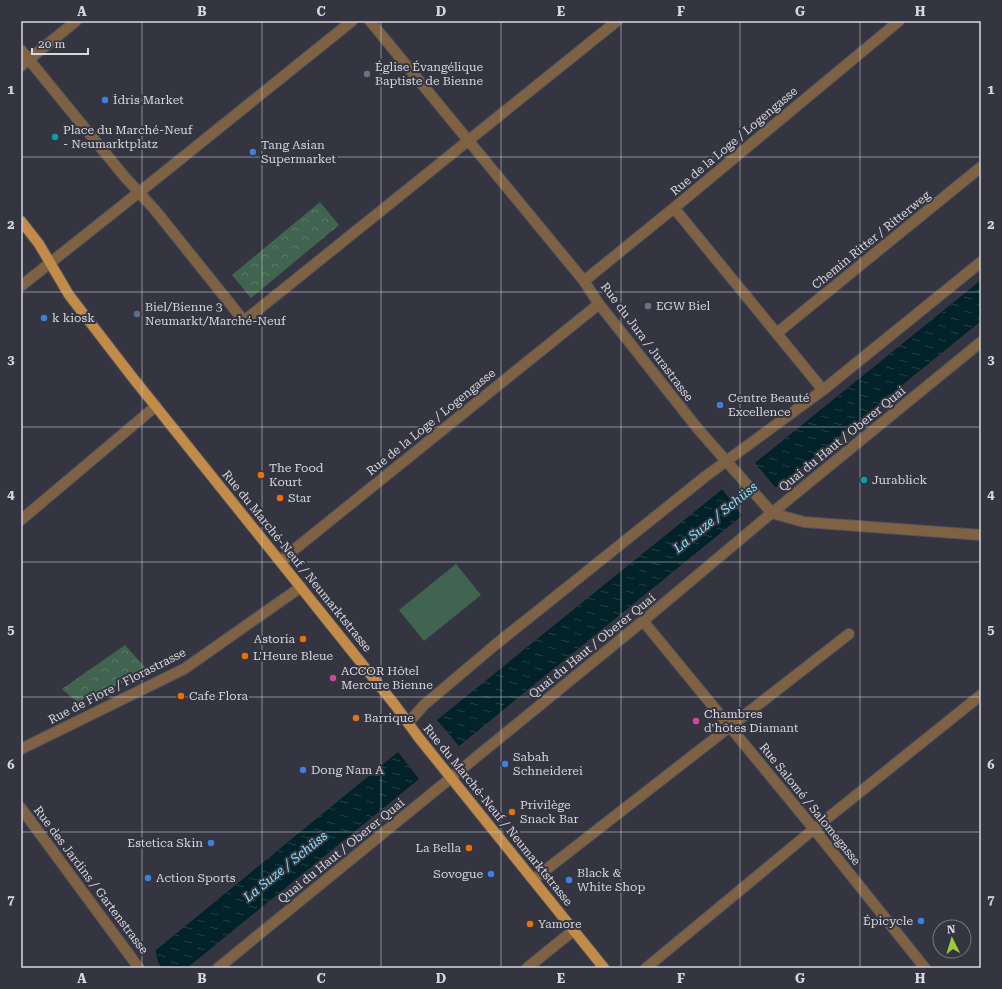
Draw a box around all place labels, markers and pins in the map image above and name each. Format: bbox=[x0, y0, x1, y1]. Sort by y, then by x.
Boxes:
place label: Église Évangélique Baptiste de Bienne bbox=[375, 60, 484, 88]
marker: Église Évangélique Baptiste de Bienne bbox=[362, 69, 372, 79]
place label: İdris Market bbox=[113, 93, 184, 107]
marker: İdris Market bbox=[100, 95, 110, 105]
place label: Place du Marché-Neuf - Neumarktplatz bbox=[63, 123, 193, 151]
marker: Place du Marché-Neuf - Neumarktplatz bbox=[50, 132, 60, 142]
place label: Tang Asian Supermarket bbox=[261, 138, 337, 166]
marker: Tang Asian Supermarket bbox=[248, 147, 258, 157]
place label: EGW Biel bbox=[656, 299, 710, 313]
place label: Biel/Bienne 3 Neumarkt/Marché-Neuf bbox=[145, 300, 286, 328]
marker: EGW Biel bbox=[643, 301, 653, 311]
marker: Biel/Bienne 3 Neumarkt/Marché-Neuf bbox=[132, 309, 142, 319]
place label: k kiosk bbox=[52, 311, 95, 325]
marker: k kiosk bbox=[39, 313, 49, 323]
place label: Centre Beauté Excellence bbox=[728, 391, 810, 419]
marker: Centre Beauté Excellence bbox=[715, 400, 725, 410]
place label: The Food Kourt bbox=[269, 461, 324, 489]
marker: The Food Kourt bbox=[256, 470, 266, 480]
place label: Jurablick bbox=[872, 473, 927, 487]
marker: Jurablick bbox=[859, 475, 869, 485]
place label: Star bbox=[288, 491, 311, 505]
marker: Star bbox=[275, 493, 285, 503]
place label: Astoria bbox=[254, 632, 295, 646]
marker: Astoria bbox=[298, 634, 308, 644]
place label: L'Heure Bleue bbox=[253, 649, 333, 663]
marker: L'Heure Bleue bbox=[240, 651, 250, 661]
place label: ACCOR Hôtel Mercure Bienne bbox=[341, 664, 433, 692]
marker: ACCOR Hôtel Mercure Bienne bbox=[328, 673, 338, 683]
place label: Cafe Flora bbox=[189, 689, 248, 703]
marker: Cafe Flora bbox=[176, 691, 186, 701]
place label: Chambres d'hôtes Diamant bbox=[704, 707, 799, 735]
place label: Barrique bbox=[364, 711, 414, 725]
marker: Barrique bbox=[351, 713, 361, 723]
marker: Chambres d'hôtes Diamant bbox=[691, 716, 701, 726]
place label: Sabah Schneiderei bbox=[513, 750, 583, 778]
marker: Sabah Schneiderei bbox=[500, 759, 510, 769]
place label: Dong Nam A bbox=[311, 763, 384, 777]
marker: Dong Nam A bbox=[298, 765, 308, 775]
place label: Privilège Snack Bar bbox=[520, 798, 578, 826]
marker: Privilège Snack Bar bbox=[507, 807, 517, 817]
place label: Estetica Skin bbox=[127, 836, 203, 850]
marker: Estetica Skin bbox=[206, 838, 216, 848]
place label: La Bella bbox=[415, 841, 461, 855]
marker: La Bella bbox=[464, 843, 474, 853]
place label: Black & White Shop bbox=[577, 866, 645, 894]
place label: Sovogue bbox=[433, 867, 483, 881]
marker: Sovogue bbox=[486, 869, 496, 879]
place label: Action Sports bbox=[156, 871, 236, 885]
marker: Action Sports bbox=[143, 873, 153, 883]
marker: Black & White Shop bbox=[564, 875, 574, 885]
place label: Épicycle bbox=[863, 914, 913, 928]
marker: Épicycle bbox=[916, 916, 926, 926]
place label: Yamore bbox=[538, 917, 582, 931]
marker: Yamore bbox=[525, 919, 535, 929]

